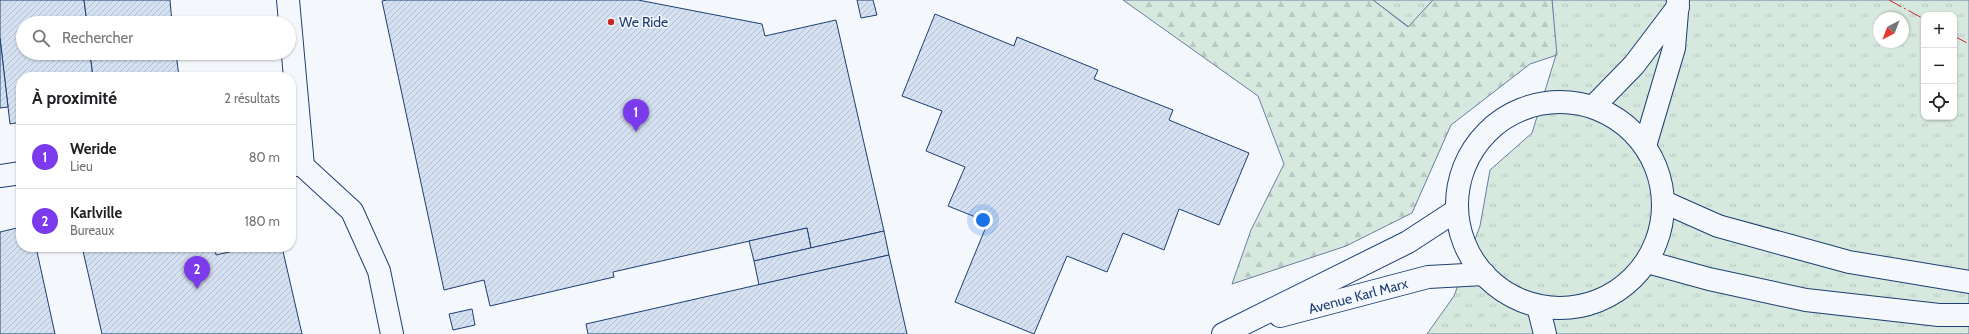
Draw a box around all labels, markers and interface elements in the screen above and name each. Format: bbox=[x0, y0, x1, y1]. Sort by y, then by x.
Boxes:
north arrow bbox=[1873, 12, 1909, 48]
map controls bbox=[1921, 12, 1957, 120]
button: + bbox=[1921, 12, 1957, 48]
place label: We Ride bbox=[619, 13, 668, 31]
search box bbox=[16, 16, 296, 60]
marker: We Ride bbox=[606, 17, 616, 27]
icon: search bbox=[30, 27, 52, 49]
text: Rechercher bbox=[62, 29, 133, 47]
button: − bbox=[1921, 48, 1957, 84]
button: locate bbox=[1921, 84, 1957, 120]
text: À proximité bbox=[32, 88, 117, 108]
text: 2 résultats bbox=[224, 90, 280, 106]
pin: 1 bbox=[623, 99, 649, 132]
text: Weride bbox=[70, 140, 116, 158]
text: 1 bbox=[43, 149, 47, 165]
text: 80 m bbox=[249, 149, 280, 165]
text: Lieu bbox=[70, 158, 93, 174]
text: Karlville bbox=[70, 204, 122, 222]
your location bbox=[973, 210, 993, 230]
text: 2 bbox=[42, 213, 48, 229]
text: 180 m bbox=[244, 213, 280, 229]
text: Bureaux bbox=[70, 222, 114, 238]
pin: 2 bbox=[184, 256, 210, 289]
street label: Avenue Karl Marx bbox=[1306, 274, 1410, 318]

